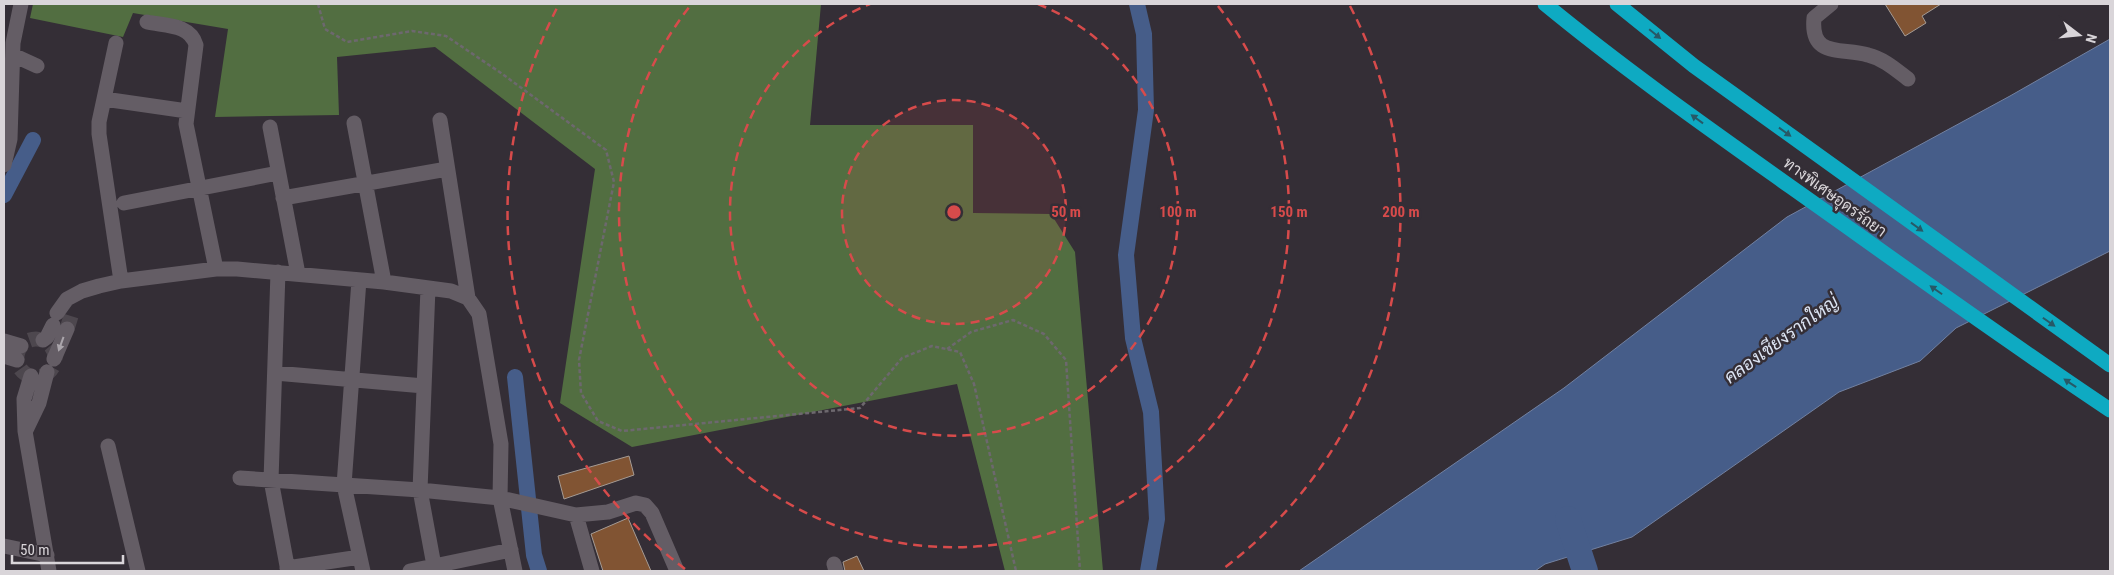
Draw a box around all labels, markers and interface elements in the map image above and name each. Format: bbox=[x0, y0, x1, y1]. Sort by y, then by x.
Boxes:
north arrow bbox=[2054, 10, 2104, 60]
one-way arrow bbox=[1648, 29, 1661, 40]
text: N bbox=[2083, 32, 2100, 45]
one-way arrow bbox=[1690, 114, 1704, 124]
one-way arrow bbox=[1778, 127, 1792, 137]
street label: ทางพิเศษอุดรรัถยา bbox=[1778, 152, 1891, 242]
centre of rings bbox=[945, 203, 963, 221]
text: 50 m bbox=[1051, 203, 1081, 221]
text: 100 m bbox=[1159, 203, 1197, 221]
text: 150 m bbox=[1270, 203, 1308, 221]
text: 200 m bbox=[1382, 203, 1420, 221]
one-way arrow bbox=[1910, 222, 1924, 232]
one-way arrow bbox=[1929, 285, 1943, 295]
water label: คลองเชียงรากใหญ่ bbox=[1719, 288, 1844, 388]
one-way arrow bbox=[2042, 317, 2056, 327]
one-way arrow bbox=[57, 337, 64, 352]
one-way arrow bbox=[2063, 378, 2076, 388]
scale bar bbox=[12, 532, 124, 564]
text: 50 m bbox=[20, 541, 50, 559]

